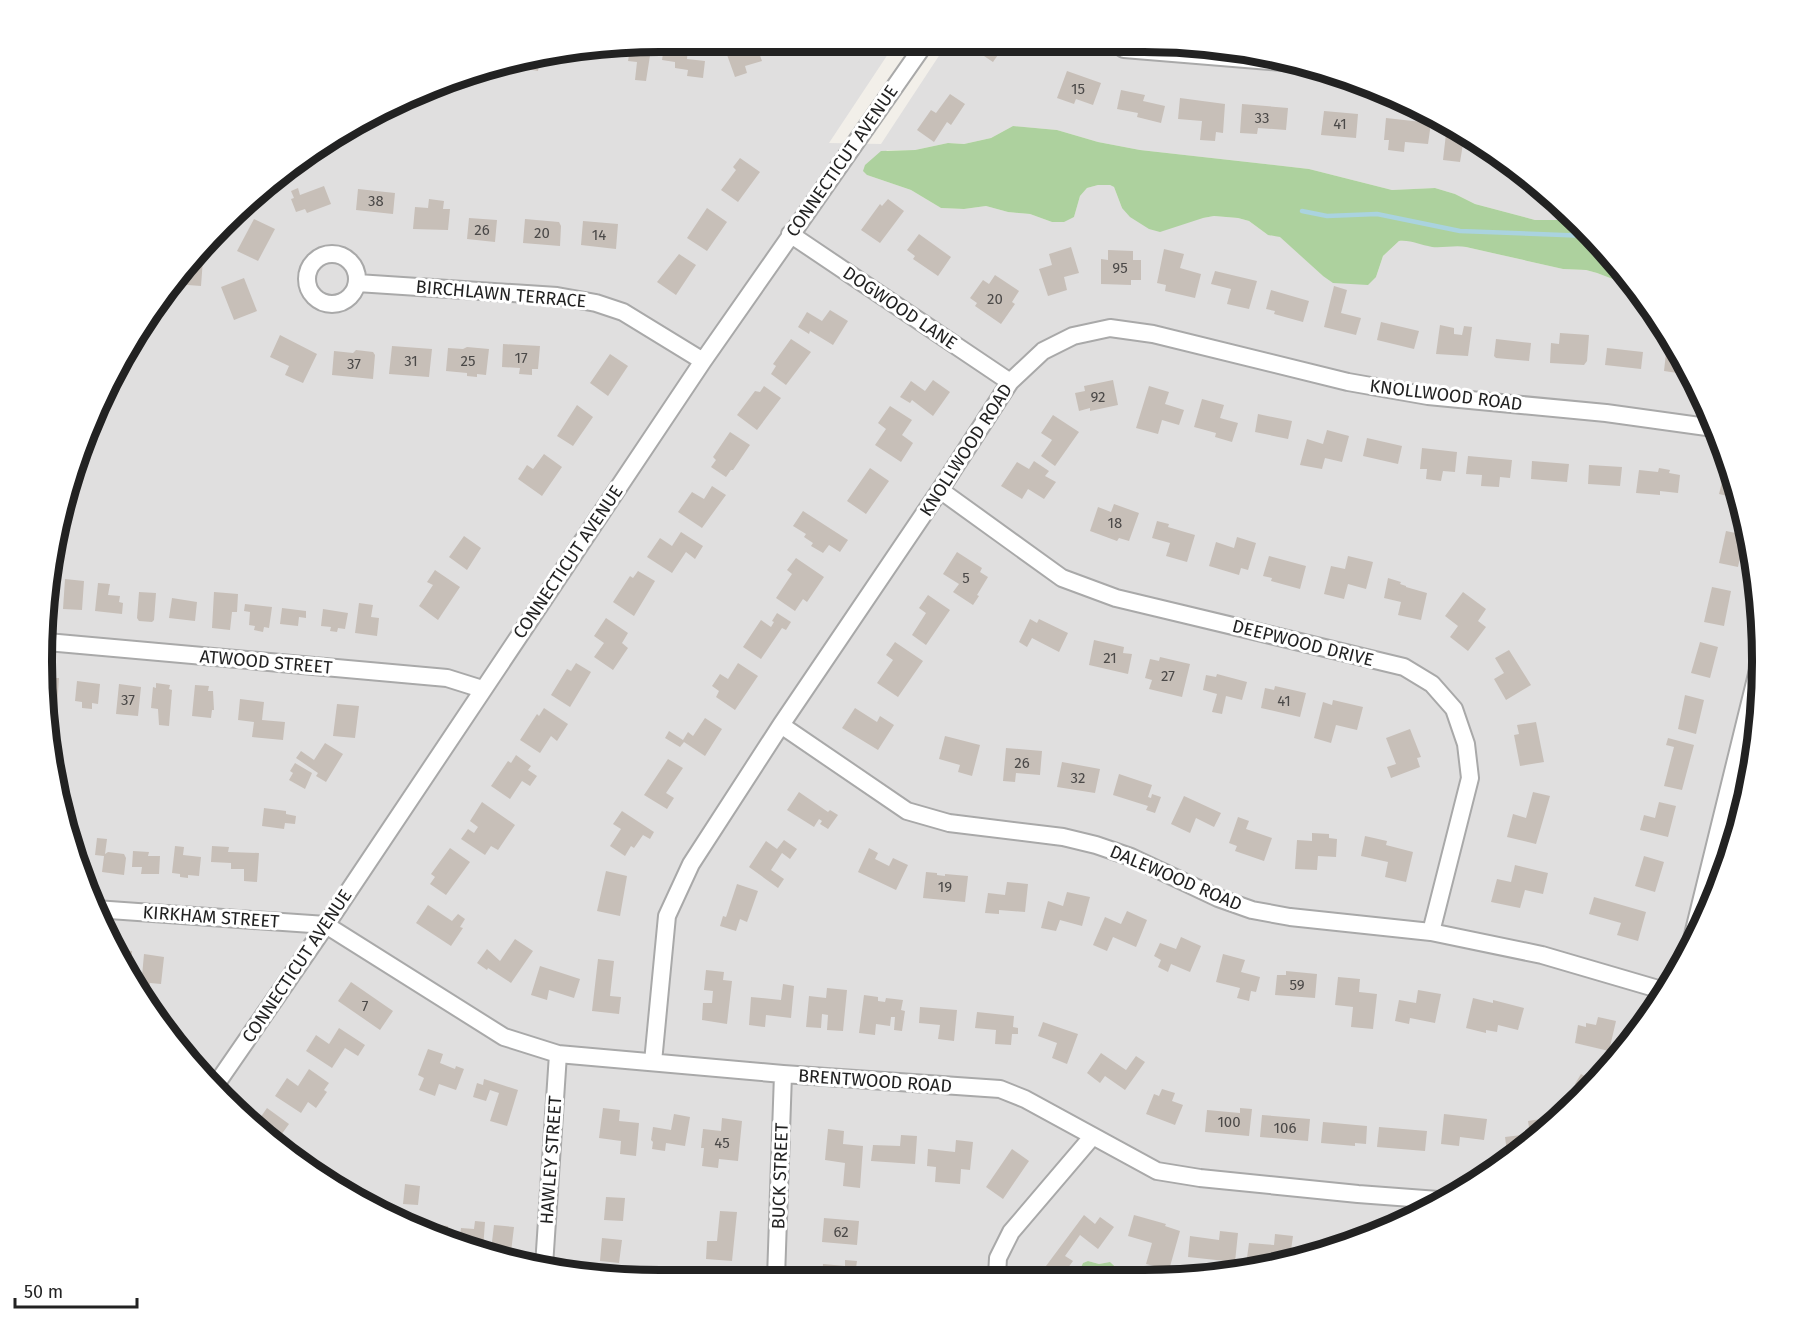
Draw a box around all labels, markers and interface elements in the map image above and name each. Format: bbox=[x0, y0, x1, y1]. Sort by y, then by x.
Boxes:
house number: 15 bbox=[1071, 80, 1085, 98]
street label: CONNECTICUT AVENUE bbox=[781, 81, 903, 241]
house number: 33 bbox=[1255, 109, 1269, 127]
house number: 41 bbox=[1333, 115, 1347, 133]
house number: 38 bbox=[368, 192, 384, 210]
house number: 26 bbox=[474, 221, 490, 239]
house number: 20 bbox=[534, 224, 550, 242]
house number: 14 bbox=[592, 226, 606, 244]
house number: 95 bbox=[1112, 259, 1128, 277]
street label: DOGWOOD LANE bbox=[839, 262, 961, 354]
street label: BIRCHLAWN TERRACE bbox=[415, 276, 587, 312]
house number: 20 bbox=[987, 290, 1003, 308]
house number: 17 bbox=[514, 349, 528, 367]
house number: 31 bbox=[404, 352, 418, 370]
house number: 25 bbox=[461, 352, 475, 370]
house number: 37 bbox=[347, 355, 361, 373]
street label: KNOLLWOOD ROAD bbox=[1368, 375, 1524, 415]
street label: KNOLLWOOD ROAD bbox=[915, 380, 1017, 520]
house number: 92 bbox=[1091, 388, 1105, 406]
street label: CONNECTICUT AVENUE bbox=[509, 481, 627, 643]
house number: 18 bbox=[1108, 514, 1122, 532]
house number: 5 bbox=[962, 569, 970, 587]
street label: DEEPWOOD DRIVE bbox=[1230, 615, 1376, 671]
street label: ATWOOD STREET bbox=[199, 645, 334, 679]
house number: 21 bbox=[1103, 649, 1117, 667]
house number: 27 bbox=[1161, 667, 1175, 685]
house number: 37 bbox=[121, 691, 135, 709]
house number: 41 bbox=[1277, 692, 1291, 710]
house number: 26 bbox=[1014, 754, 1030, 772]
house number: 32 bbox=[1071, 769, 1085, 787]
street label: DALEWOOD ROAD bbox=[1107, 840, 1245, 916]
house number: 19 bbox=[938, 878, 952, 896]
street label: CONNECTICUT AVENUE bbox=[238, 885, 356, 1047]
street label: KIRKHAM STREET bbox=[142, 901, 281, 933]
house number: 59 bbox=[1289, 976, 1305, 994]
house number: 7 bbox=[362, 997, 369, 1015]
street label: BRENTWOOD ROAD bbox=[797, 1065, 953, 1097]
street label: HAWLEY STREET bbox=[536, 1094, 567, 1225]
house number: 100 bbox=[1217, 1113, 1241, 1131]
house number: 106 bbox=[1274, 1119, 1296, 1137]
street label: BUCK STREET bbox=[767, 1122, 793, 1230]
house number: 45 bbox=[714, 1134, 730, 1152]
house number: 62 bbox=[833, 1223, 849, 1241]
scale bar bbox=[15, 1271, 136, 1309]
text: 50 m bbox=[24, 1281, 63, 1303]

